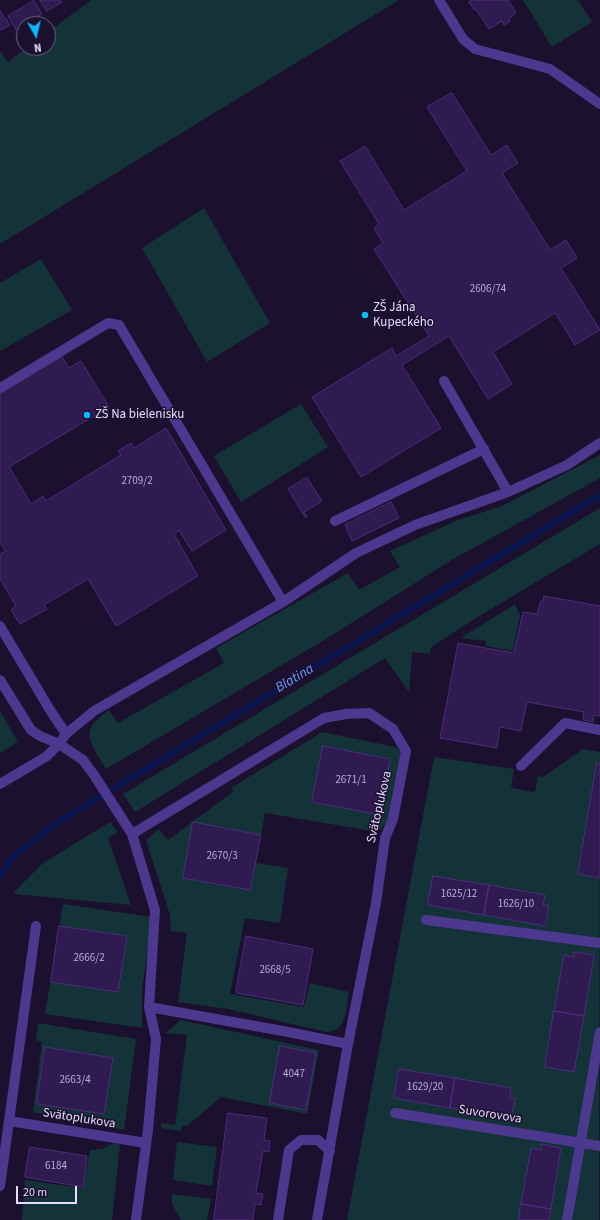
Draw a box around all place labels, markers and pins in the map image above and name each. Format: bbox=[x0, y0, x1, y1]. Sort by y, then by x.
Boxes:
place label: ZŠ Jána Kupeckého bbox=[373, 300, 434, 331]
marker: ZŠ Jána Kupeckého bbox=[360, 310, 370, 320]
place label: ZŠ Na bielenisku bbox=[95, 407, 184, 423]
marker: ZŠ Na bielenisku bbox=[82, 410, 92, 420]

